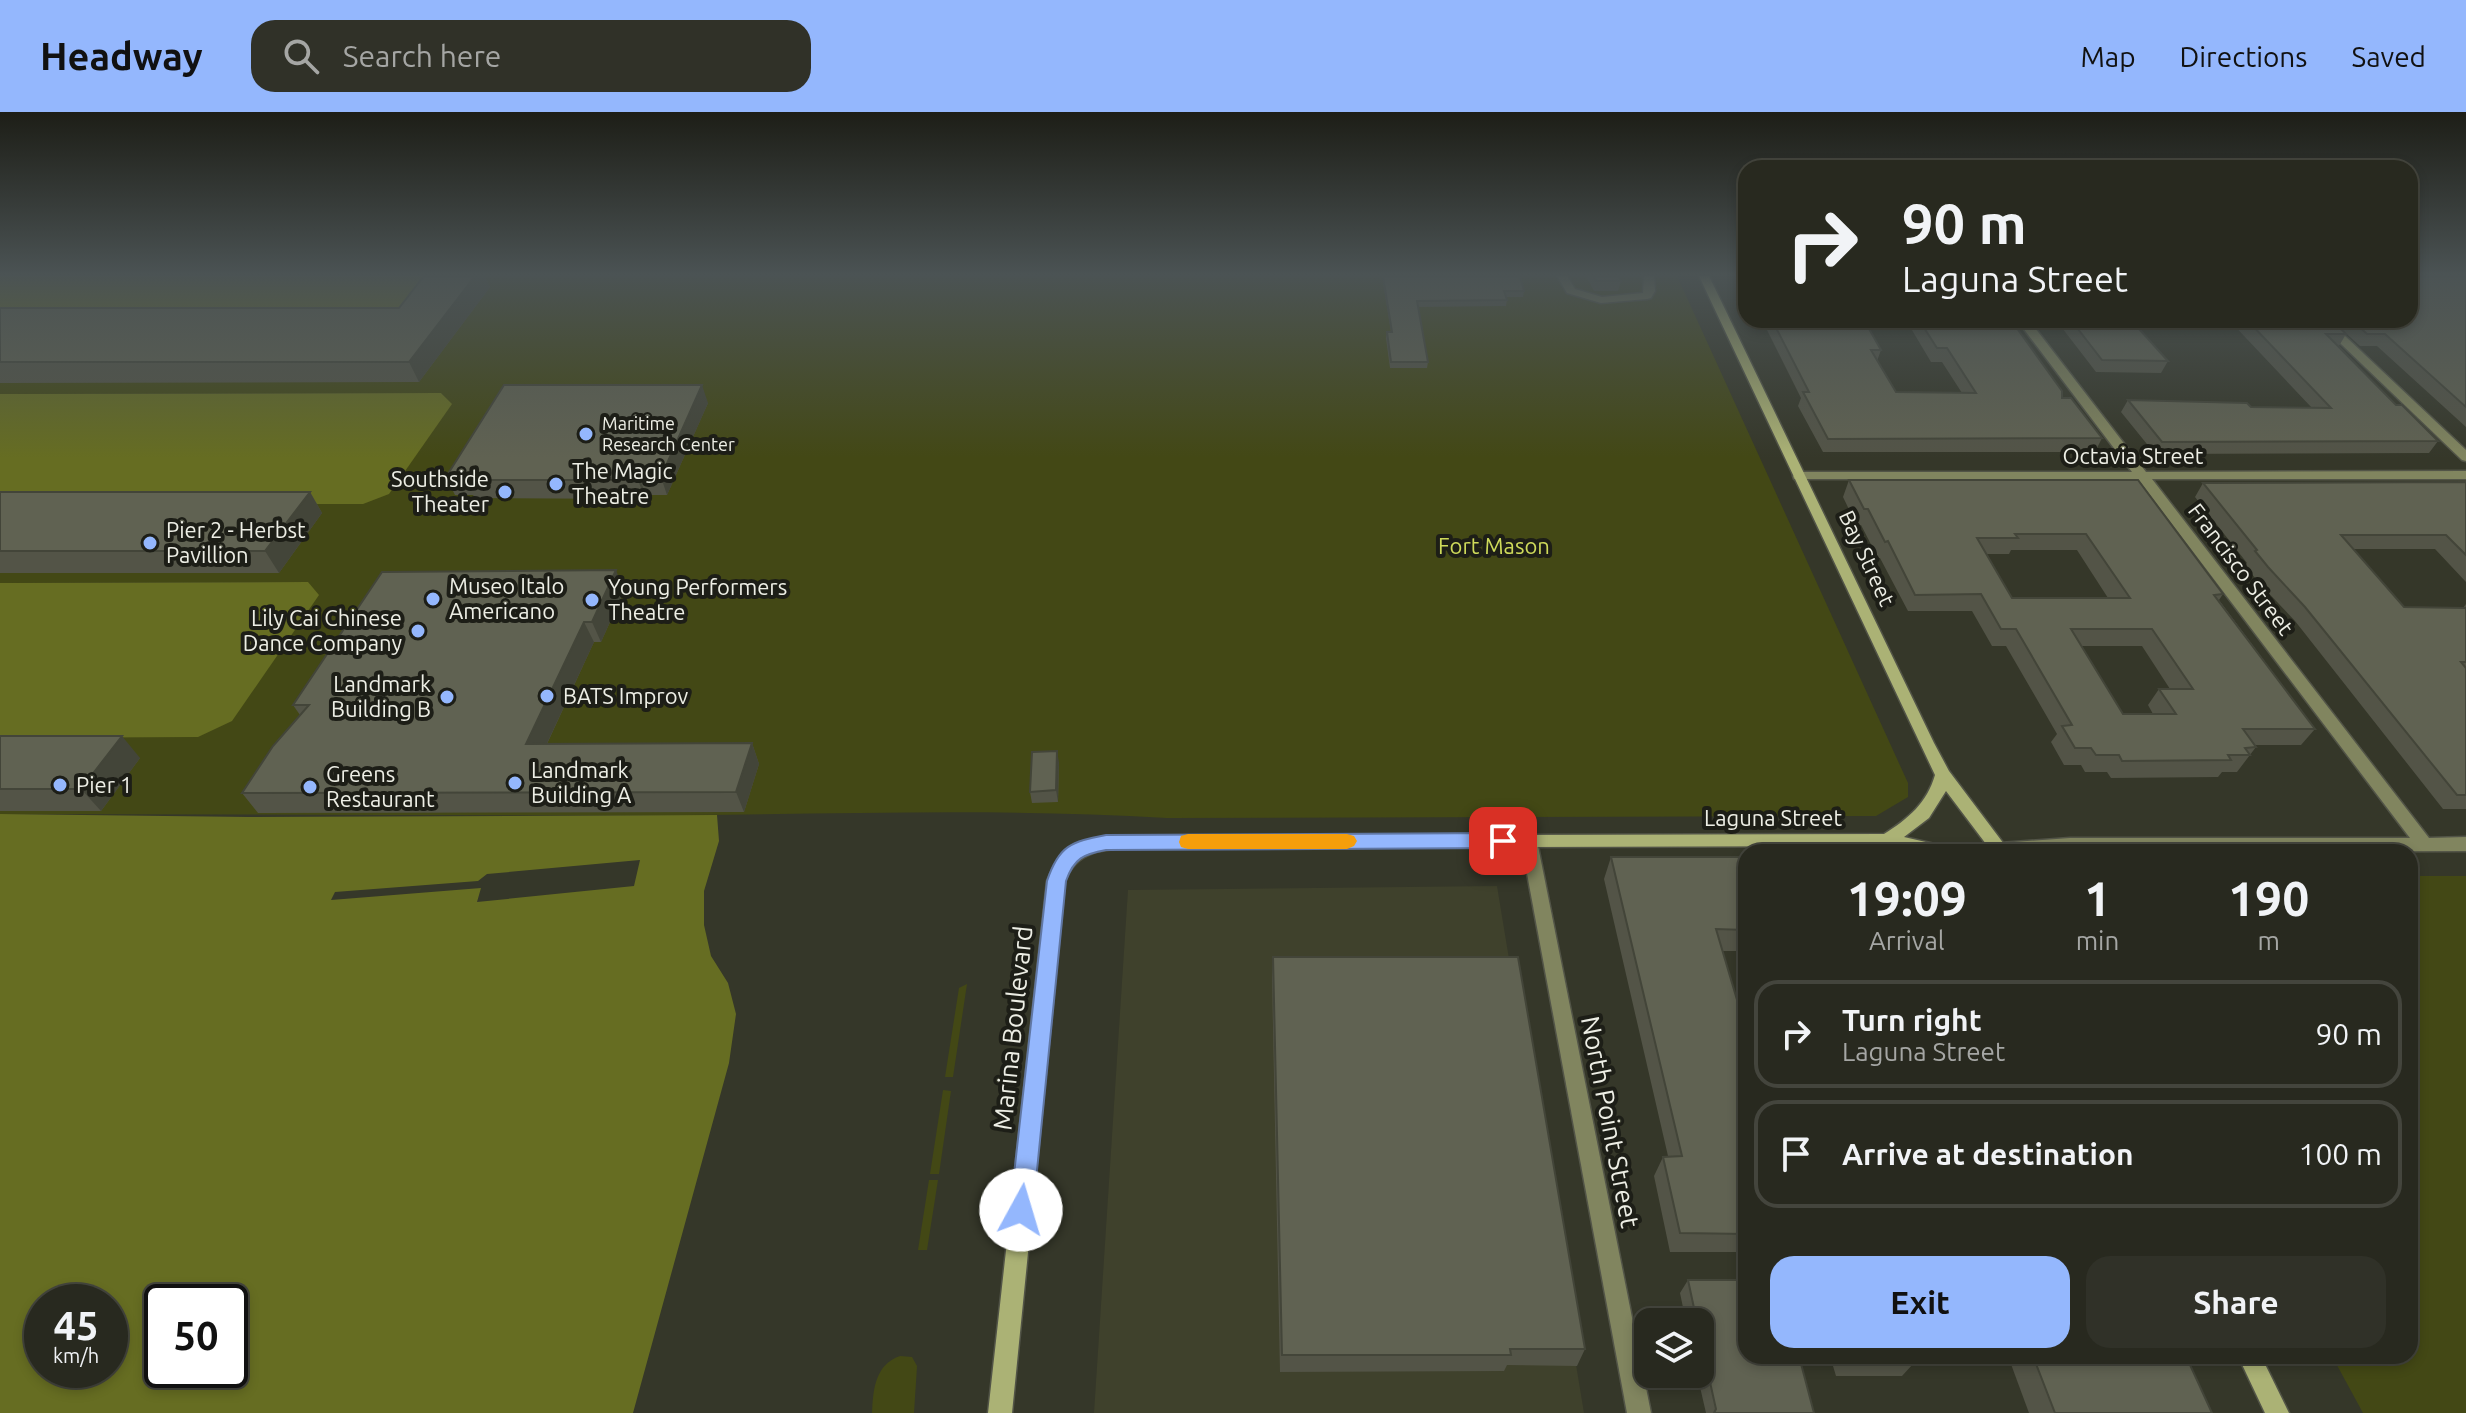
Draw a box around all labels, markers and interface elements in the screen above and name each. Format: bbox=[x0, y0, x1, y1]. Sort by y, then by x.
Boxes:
search box bbox=[251, 20, 811, 92]
icon: search bbox=[279, 34, 323, 78]
text: Headway bbox=[40, 35, 203, 77]
text: Search here bbox=[343, 39, 501, 73]
text: Map bbox=[2080, 41, 2136, 72]
text: Directions bbox=[2180, 41, 2307, 72]
text: Saved bbox=[2351, 41, 2426, 72]
icon: right bbox=[1770, 192, 1874, 296]
text: 90 m bbox=[1902, 192, 2027, 255]
text: Laguna Street bbox=[1902, 258, 2128, 299]
place label: Maritime Research Center bbox=[602, 413, 735, 454]
marker: Maritime Research Center bbox=[577, 425, 595, 443]
street label: Octavia Street bbox=[2062, 443, 2204, 468]
place label: The Magic Theatre bbox=[572, 458, 673, 508]
place label: Southside Theater bbox=[391, 466, 490, 516]
marker: The Magic Theatre bbox=[547, 475, 565, 493]
marker: Southside Theater bbox=[496, 483, 514, 501]
street label: Francisco Street bbox=[2184, 498, 2299, 640]
street label: Bay Street bbox=[1835, 506, 1901, 610]
place label: Pier 2 - Herbst Pavillion bbox=[166, 517, 306, 567]
park label: Fort Mason bbox=[1438, 533, 1550, 558]
marker: Pier 2 - Herbst Pavillion bbox=[141, 534, 159, 552]
place label: Museo Italo Americano bbox=[449, 573, 564, 623]
place label: Young Performers Theatre bbox=[608, 574, 787, 624]
marker: Museo Italo Americano bbox=[424, 590, 442, 608]
marker: Young Performers Theatre bbox=[583, 591, 601, 609]
place label: Lily Cai Chinese Dance Company bbox=[243, 605, 402, 655]
marker: Lily Cai Chinese Dance Company bbox=[409, 622, 427, 640]
place label: Landmark Building B bbox=[331, 671, 431, 721]
place label: BATS Improv bbox=[563, 683, 688, 708]
marker: BATS Improv bbox=[538, 687, 556, 705]
marker: Landmark Building B bbox=[438, 688, 456, 706]
place label: Landmark Building A bbox=[531, 757, 632, 807]
place label: Greens Restaurant bbox=[326, 761, 435, 811]
place label: Pier 1 bbox=[76, 772, 132, 797]
marker: Landmark Building A bbox=[506, 774, 524, 792]
marker: Pier 1 bbox=[51, 776, 69, 794]
marker: Greens Restaurant bbox=[301, 778, 319, 796]
street label: Laguna Street bbox=[1704, 805, 1842, 830]
pin bbox=[1469, 807, 1537, 875]
icon: arrive bbox=[1481, 819, 1525, 863]
text: 19:09 bbox=[1847, 871, 1967, 925]
text: 1 bbox=[2084, 871, 2111, 925]
text: 190 bbox=[2228, 871, 2309, 925]
street label: Marina Boulevard bbox=[987, 924, 1038, 1131]
text: Arrival bbox=[1869, 926, 1945, 955]
text: min bbox=[2076, 926, 2119, 955]
text: m bbox=[2257, 926, 2280, 955]
text: Turn right bbox=[1842, 1003, 1982, 1037]
icon: right bbox=[1774, 1012, 1818, 1056]
street label: North Point Street bbox=[1576, 1014, 1645, 1230]
text: 90 m bbox=[2315, 1017, 2382, 1051]
text: Laguna Street bbox=[1842, 1037, 2005, 1066]
icon: arrive bbox=[1774, 1132, 1818, 1176]
text: Arrive at destination bbox=[1842, 1137, 2134, 1171]
text: 100 m bbox=[2298, 1137, 2382, 1171]
position arrow bbox=[979, 1168, 1063, 1252]
button: Exit bbox=[1770, 1256, 2070, 1348]
button: Share bbox=[2086, 1256, 2386, 1348]
speed limit sign: 50 bbox=[144, 1284, 248, 1388]
text: 45 bbox=[53, 1303, 99, 1348]
map controls bbox=[1634, 1308, 1714, 1388]
button: layers bbox=[1634, 1308, 1714, 1388]
text: km/h bbox=[53, 1344, 99, 1367]

